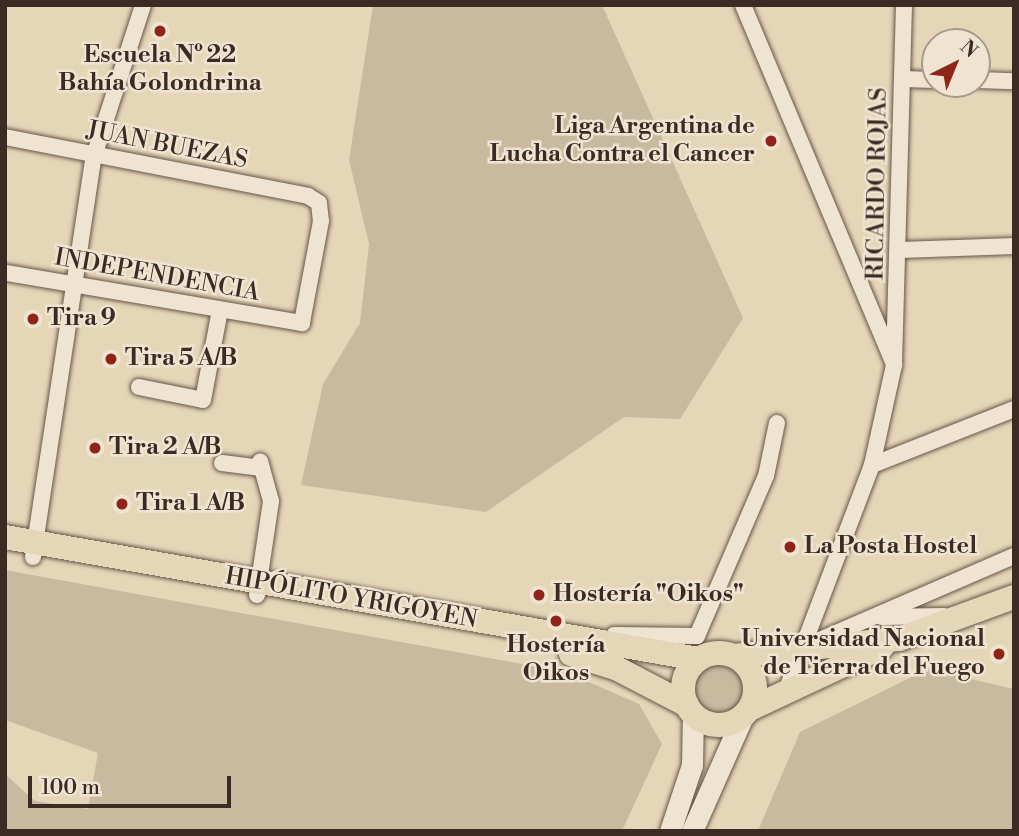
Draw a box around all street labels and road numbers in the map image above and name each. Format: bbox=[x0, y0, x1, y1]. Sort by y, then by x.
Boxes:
street label: RICARDO ROJAS bbox=[862, 87, 894, 281]
street label: JUAN BUEZAS bbox=[84, 116, 250, 176]
street label: INDEPENDENCIA bbox=[52, 244, 262, 308]
street label: HIPÓLITO YRIGOYEN bbox=[223, 563, 479, 635]

